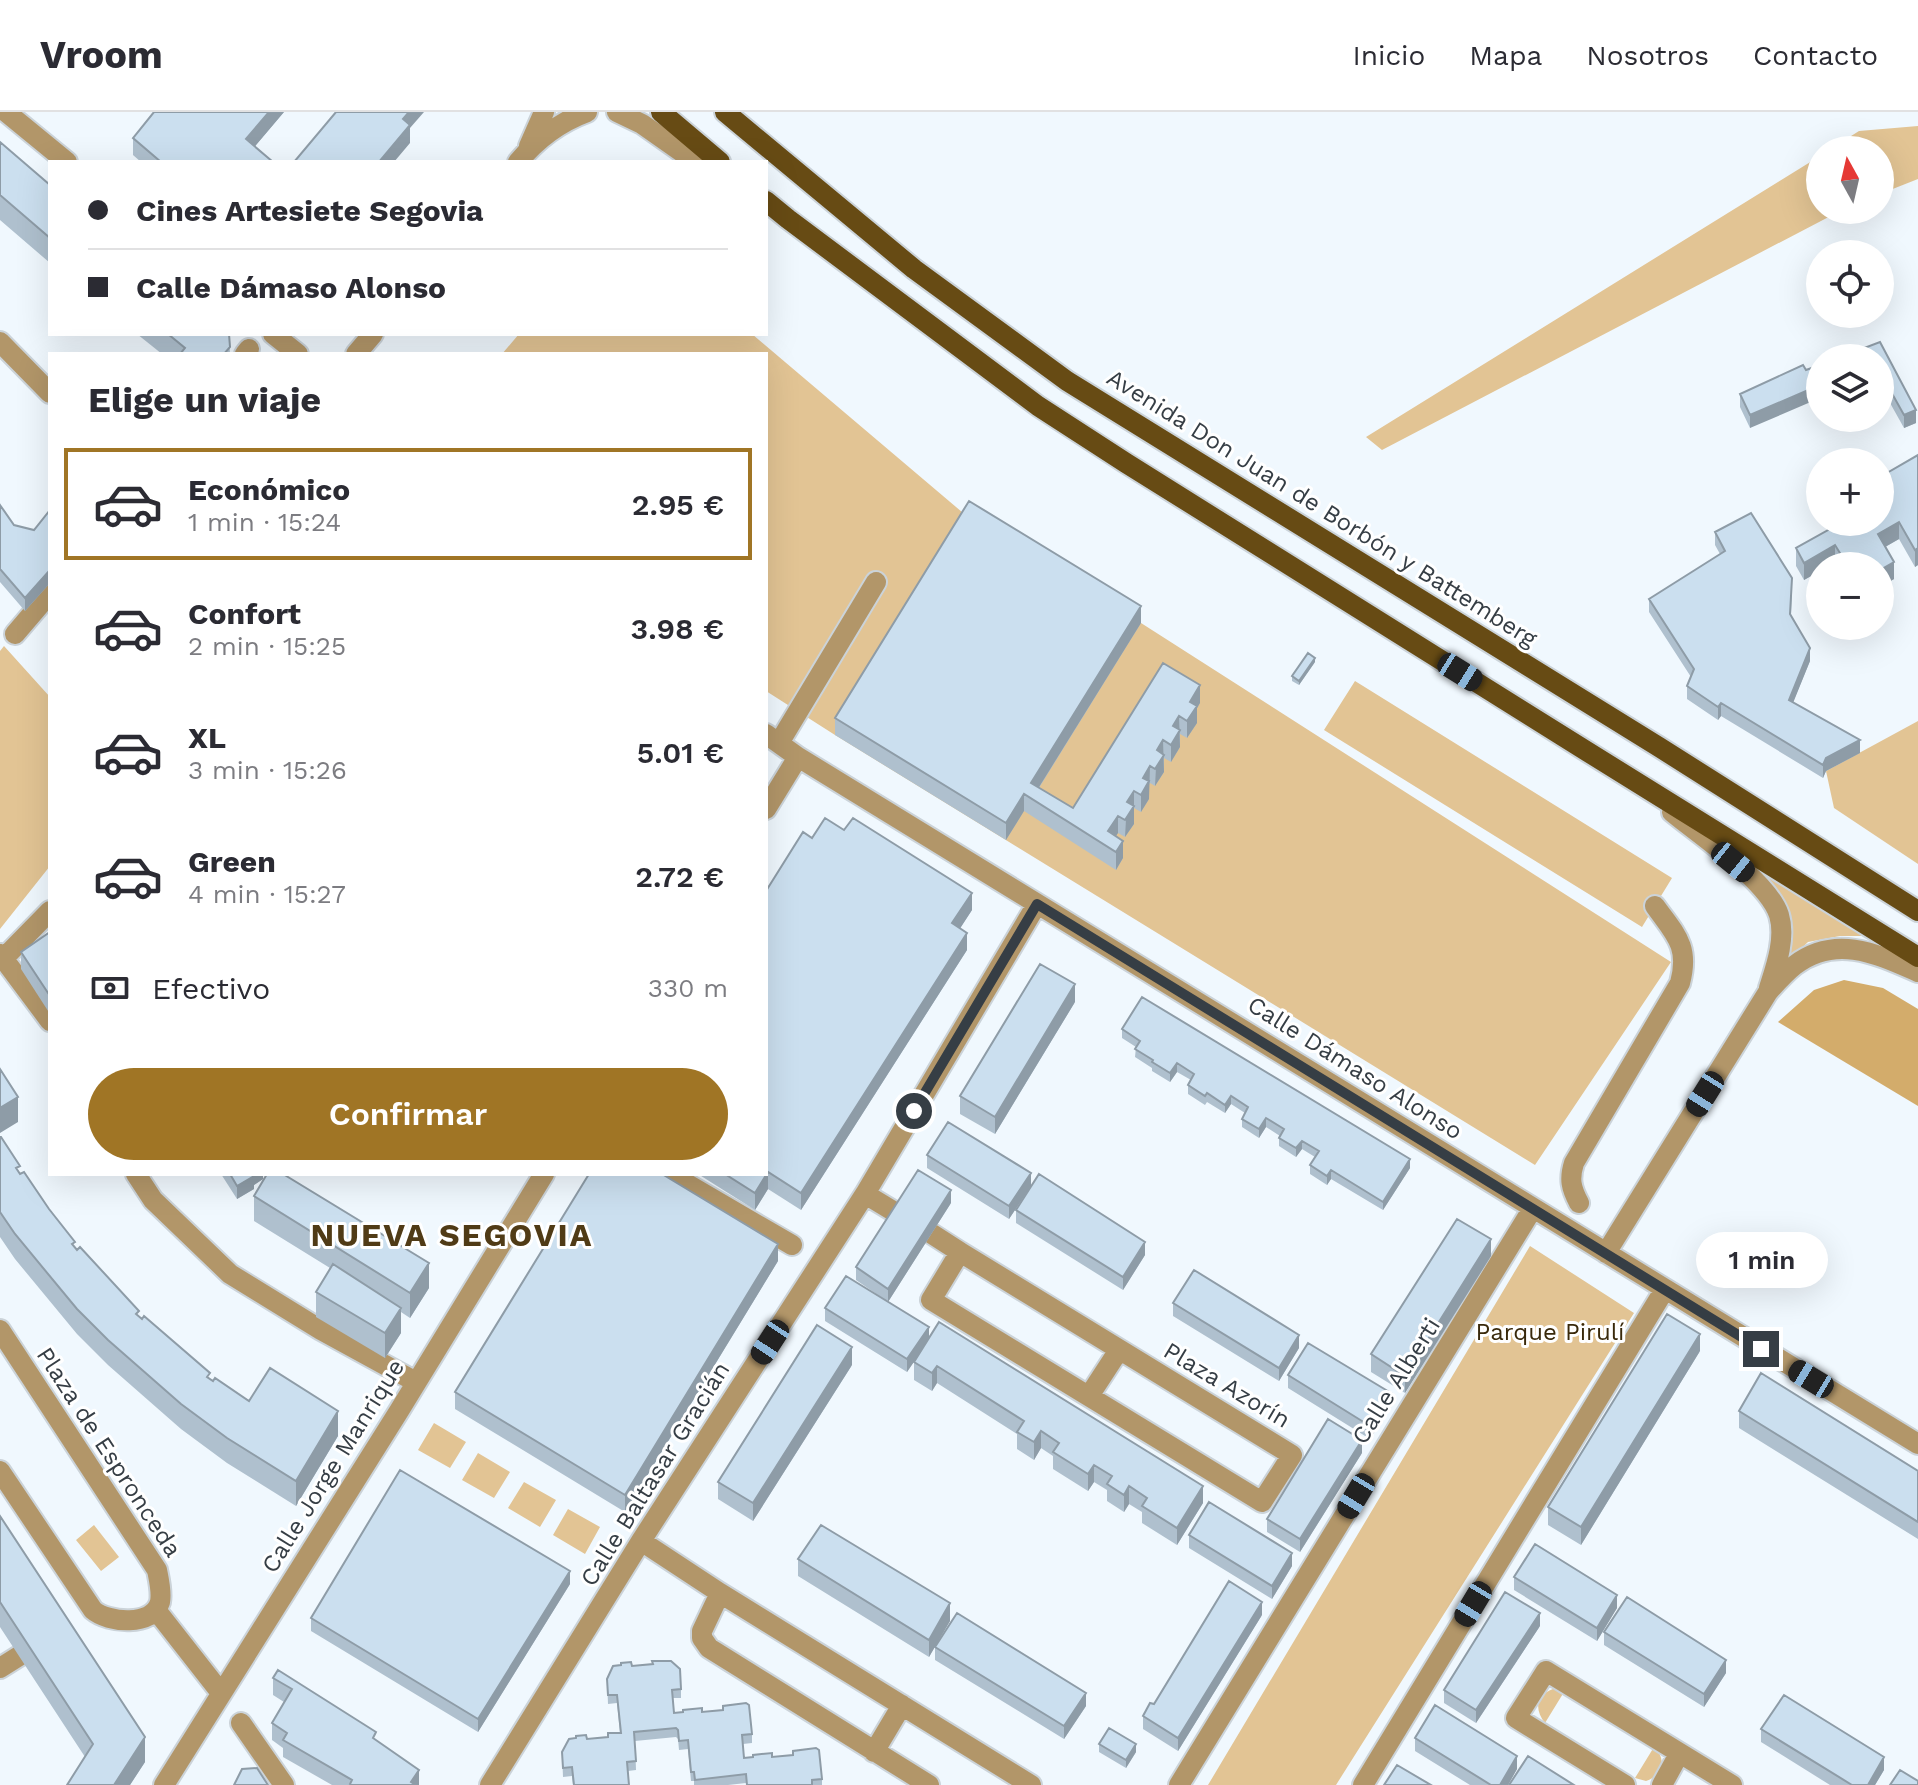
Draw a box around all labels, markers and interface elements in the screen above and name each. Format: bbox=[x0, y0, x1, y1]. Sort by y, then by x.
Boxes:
text: Vroom bbox=[40, 33, 163, 77]
text: Inicio bbox=[1353, 39, 1425, 72]
text: Mapa bbox=[1469, 39, 1542, 72]
text: Nosotros bbox=[1586, 39, 1709, 72]
text: Contacto bbox=[1753, 39, 1878, 72]
north arrow bbox=[1806, 136, 1894, 224]
map controls bbox=[1806, 136, 1894, 640]
text: Cines Artesiete Segovia bbox=[136, 193, 484, 228]
button: locate bbox=[1806, 240, 1894, 328]
text: Calle Dámaso Alonso bbox=[136, 270, 446, 305]
button: layers bbox=[1806, 344, 1894, 432]
street label: Avenida Don Juan de Borbón y Battemberg bbox=[1102, 363, 1542, 653]
text: Elige un viaje bbox=[88, 379, 321, 421]
button: + bbox=[1806, 448, 1894, 536]
icon: car bbox=[92, 468, 164, 540]
text: Económico bbox=[188, 472, 350, 507]
text: 2.95 € bbox=[632, 487, 724, 522]
text: 1 min · 15:24 bbox=[188, 507, 341, 537]
button: − bbox=[1806, 552, 1894, 640]
icon: car bbox=[92, 592, 164, 664]
text: Confort bbox=[188, 596, 301, 631]
text: 3.98 € bbox=[630, 611, 724, 646]
text: 2 min · 15:25 bbox=[188, 631, 346, 661]
car bbox=[1433, 649, 1487, 695]
icon: car bbox=[92, 716, 164, 788]
text: XL bbox=[188, 720, 226, 755]
text: 5.01 € bbox=[637, 735, 724, 770]
text: 3 min · 15:26 bbox=[188, 755, 347, 785]
car bbox=[1707, 838, 1759, 886]
icon: car bbox=[92, 840, 164, 912]
text: Green bbox=[188, 844, 276, 879]
text: 2.72 € bbox=[635, 859, 724, 894]
text: 4 min · 15:27 bbox=[188, 879, 346, 909]
icon: cash bbox=[88, 966, 132, 1010]
text: Efectivo bbox=[152, 971, 270, 1006]
text: 330 m bbox=[648, 973, 728, 1003]
street label: Calle Dámaso Alonso bbox=[1242, 990, 1468, 1146]
car bbox=[1682, 1067, 1728, 1121]
button: Confirmar bbox=[88, 1068, 728, 1160]
route start bbox=[896, 1093, 932, 1129]
district label: NUEVA SEGOVIA bbox=[311, 1216, 593, 1254]
callout: 1 min bbox=[1695, 1233, 1827, 1289]
text: 1 min bbox=[1729, 1245, 1795, 1275]
street label: Calle Alberti bbox=[1346, 1313, 1446, 1449]
car bbox=[747, 1315, 793, 1369]
park label: Parque Pirulí bbox=[1476, 1318, 1624, 1346]
route end bbox=[1743, 1331, 1779, 1367]
street label: Plaza Azorín bbox=[1159, 1336, 1295, 1434]
street label: Plaza de Espronceda bbox=[31, 1342, 187, 1562]
street label: Calle Jorge Manrique bbox=[256, 1354, 410, 1578]
car bbox=[1784, 1356, 1838, 1402]
street label: Calle Baltasar Gracián bbox=[575, 1357, 735, 1591]
car bbox=[1333, 1469, 1379, 1523]
car bbox=[1450, 1577, 1496, 1631]

